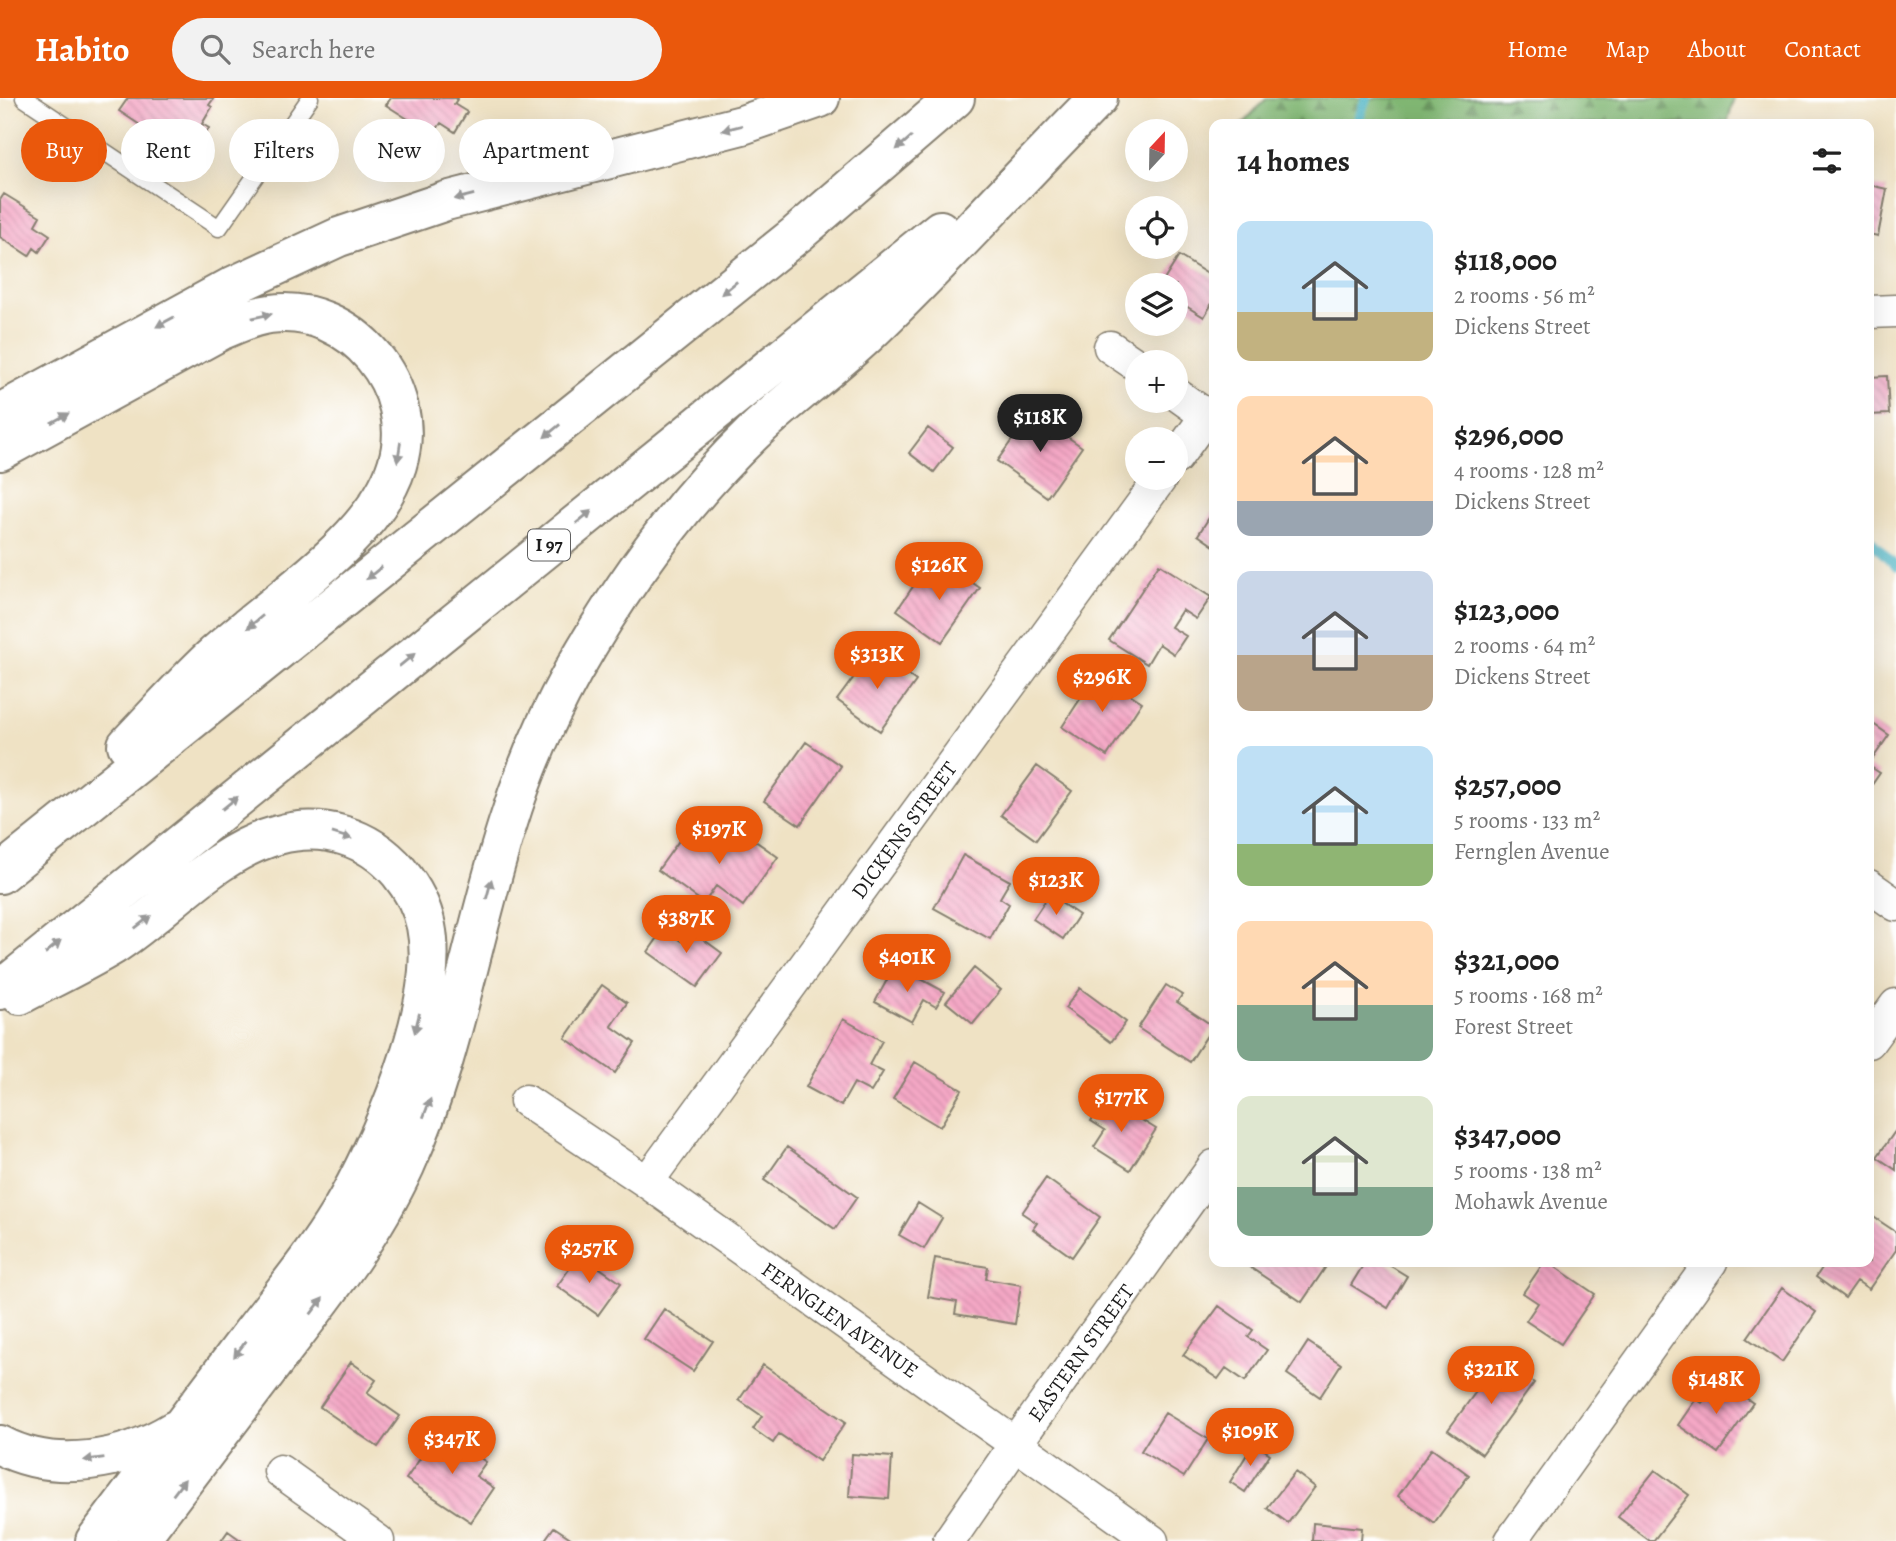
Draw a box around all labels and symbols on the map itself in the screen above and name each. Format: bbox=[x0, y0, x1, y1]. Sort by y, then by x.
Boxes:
north arrow bbox=[1125, 119, 1188, 182]
one-way arrow bbox=[721, 123, 743, 134]
one-way arrow bbox=[895, 135, 913, 151]
one-way arrow bbox=[453, 192, 475, 203]
one-way arrow bbox=[721, 281, 739, 296]
one-way arrow bbox=[251, 310, 273, 321]
one-way arrow bbox=[155, 317, 175, 328]
pin: $118K bbox=[991, 394, 1089, 454]
one-way arrow bbox=[50, 413, 70, 424]
one-way arrow bbox=[543, 423, 561, 438]
one-way arrow bbox=[393, 441, 404, 463]
one-way arrow bbox=[574, 510, 592, 525]
road number: I 97 bbox=[528, 530, 570, 560]
pin: $126K bbox=[890, 542, 988, 602]
one-way arrow bbox=[366, 565, 383, 580]
one-way arrow bbox=[246, 614, 264, 629]
pin: $313K bbox=[828, 632, 926, 691]
one-way arrow bbox=[397, 653, 415, 668]
pin: $296K bbox=[1053, 654, 1151, 714]
street label: DICKENS STREET bbox=[845, 755, 964, 904]
one-way arrow bbox=[220, 796, 238, 811]
pin: $197K bbox=[670, 806, 768, 866]
one-way arrow bbox=[332, 831, 353, 841]
pin: $123K bbox=[1007, 858, 1105, 917]
one-way arrow bbox=[484, 878, 495, 900]
pin: $387K bbox=[637, 896, 735, 955]
one-way arrow bbox=[134, 916, 152, 930]
pin: $401K bbox=[858, 934, 956, 994]
one-way arrow bbox=[44, 939, 62, 954]
one-way arrow bbox=[411, 1012, 422, 1034]
pin: $177K bbox=[1072, 1074, 1170, 1134]
one-way arrow bbox=[422, 1097, 433, 1118]
pin: $257K bbox=[540, 1226, 638, 1285]
street label: FERNGLEN AVENUE bbox=[756, 1255, 924, 1385]
street label: EASTERN STREET bbox=[1022, 1278, 1141, 1427]
one-way arrow bbox=[310, 1296, 324, 1315]
one-way arrow bbox=[233, 1340, 247, 1358]
pin: $321K bbox=[1442, 1346, 1540, 1406]
pin: $148K bbox=[1667, 1356, 1765, 1416]
pin: $109K bbox=[1201, 1408, 1299, 1468]
pin: $347K bbox=[403, 1416, 501, 1476]
one-way arrow bbox=[83, 1454, 105, 1465]
one-way arrow bbox=[172, 1478, 187, 1496]

